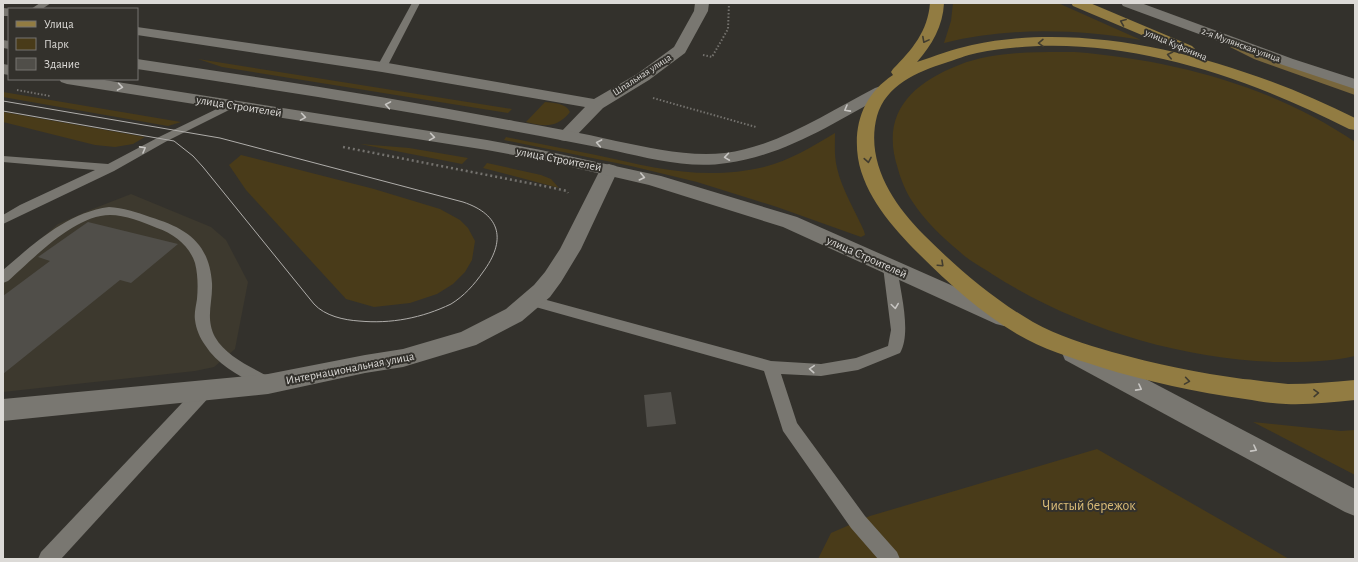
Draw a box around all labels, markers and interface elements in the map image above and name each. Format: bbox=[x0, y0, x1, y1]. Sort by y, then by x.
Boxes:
legend bbox=[8, 8, 138, 80]
text: Улица bbox=[44, 18, 74, 30]
one-way arrow bbox=[1119, 19, 1126, 27]
street label: 2-я Мулянская улица bbox=[1200, 26, 1282, 64]
street label: улица Куфонина bbox=[1143, 27, 1209, 63]
one-way arrow bbox=[923, 36, 930, 43]
text: Парк bbox=[44, 38, 69, 50]
one-way arrow bbox=[1038, 39, 1044, 47]
street label: Шпальная улица bbox=[611, 52, 673, 98]
one-way arrow bbox=[1167, 52, 1174, 60]
text: Здание bbox=[44, 58, 80, 70]
one-way arrow bbox=[116, 82, 123, 91]
street label: улица Строителей bbox=[194, 93, 283, 120]
one-way arrow bbox=[385, 101, 391, 110]
one-way arrow bbox=[844, 105, 851, 112]
one-way arrow bbox=[300, 112, 306, 120]
one-way arrow bbox=[429, 132, 435, 141]
one-way arrow bbox=[596, 139, 602, 148]
street label: улица Строителей bbox=[514, 145, 603, 174]
one-way arrow bbox=[139, 147, 147, 154]
one-way arrow bbox=[724, 153, 730, 162]
one-way arrow bbox=[863, 157, 872, 163]
one-way arrow bbox=[639, 173, 645, 181]
street label: улица Строителей bbox=[824, 234, 909, 281]
one-way arrow bbox=[937, 259, 944, 266]
one-way arrow bbox=[890, 303, 899, 309]
street label: Интернациональная улица bbox=[285, 350, 416, 387]
one-way arrow bbox=[809, 365, 815, 374]
one-way arrow bbox=[1184, 376, 1190, 384]
one-way arrow bbox=[1135, 383, 1142, 391]
one-way arrow bbox=[1313, 388, 1319, 397]
one-way arrow bbox=[1250, 444, 1257, 452]
park label: Чистый бережок bbox=[1042, 499, 1136, 513]

